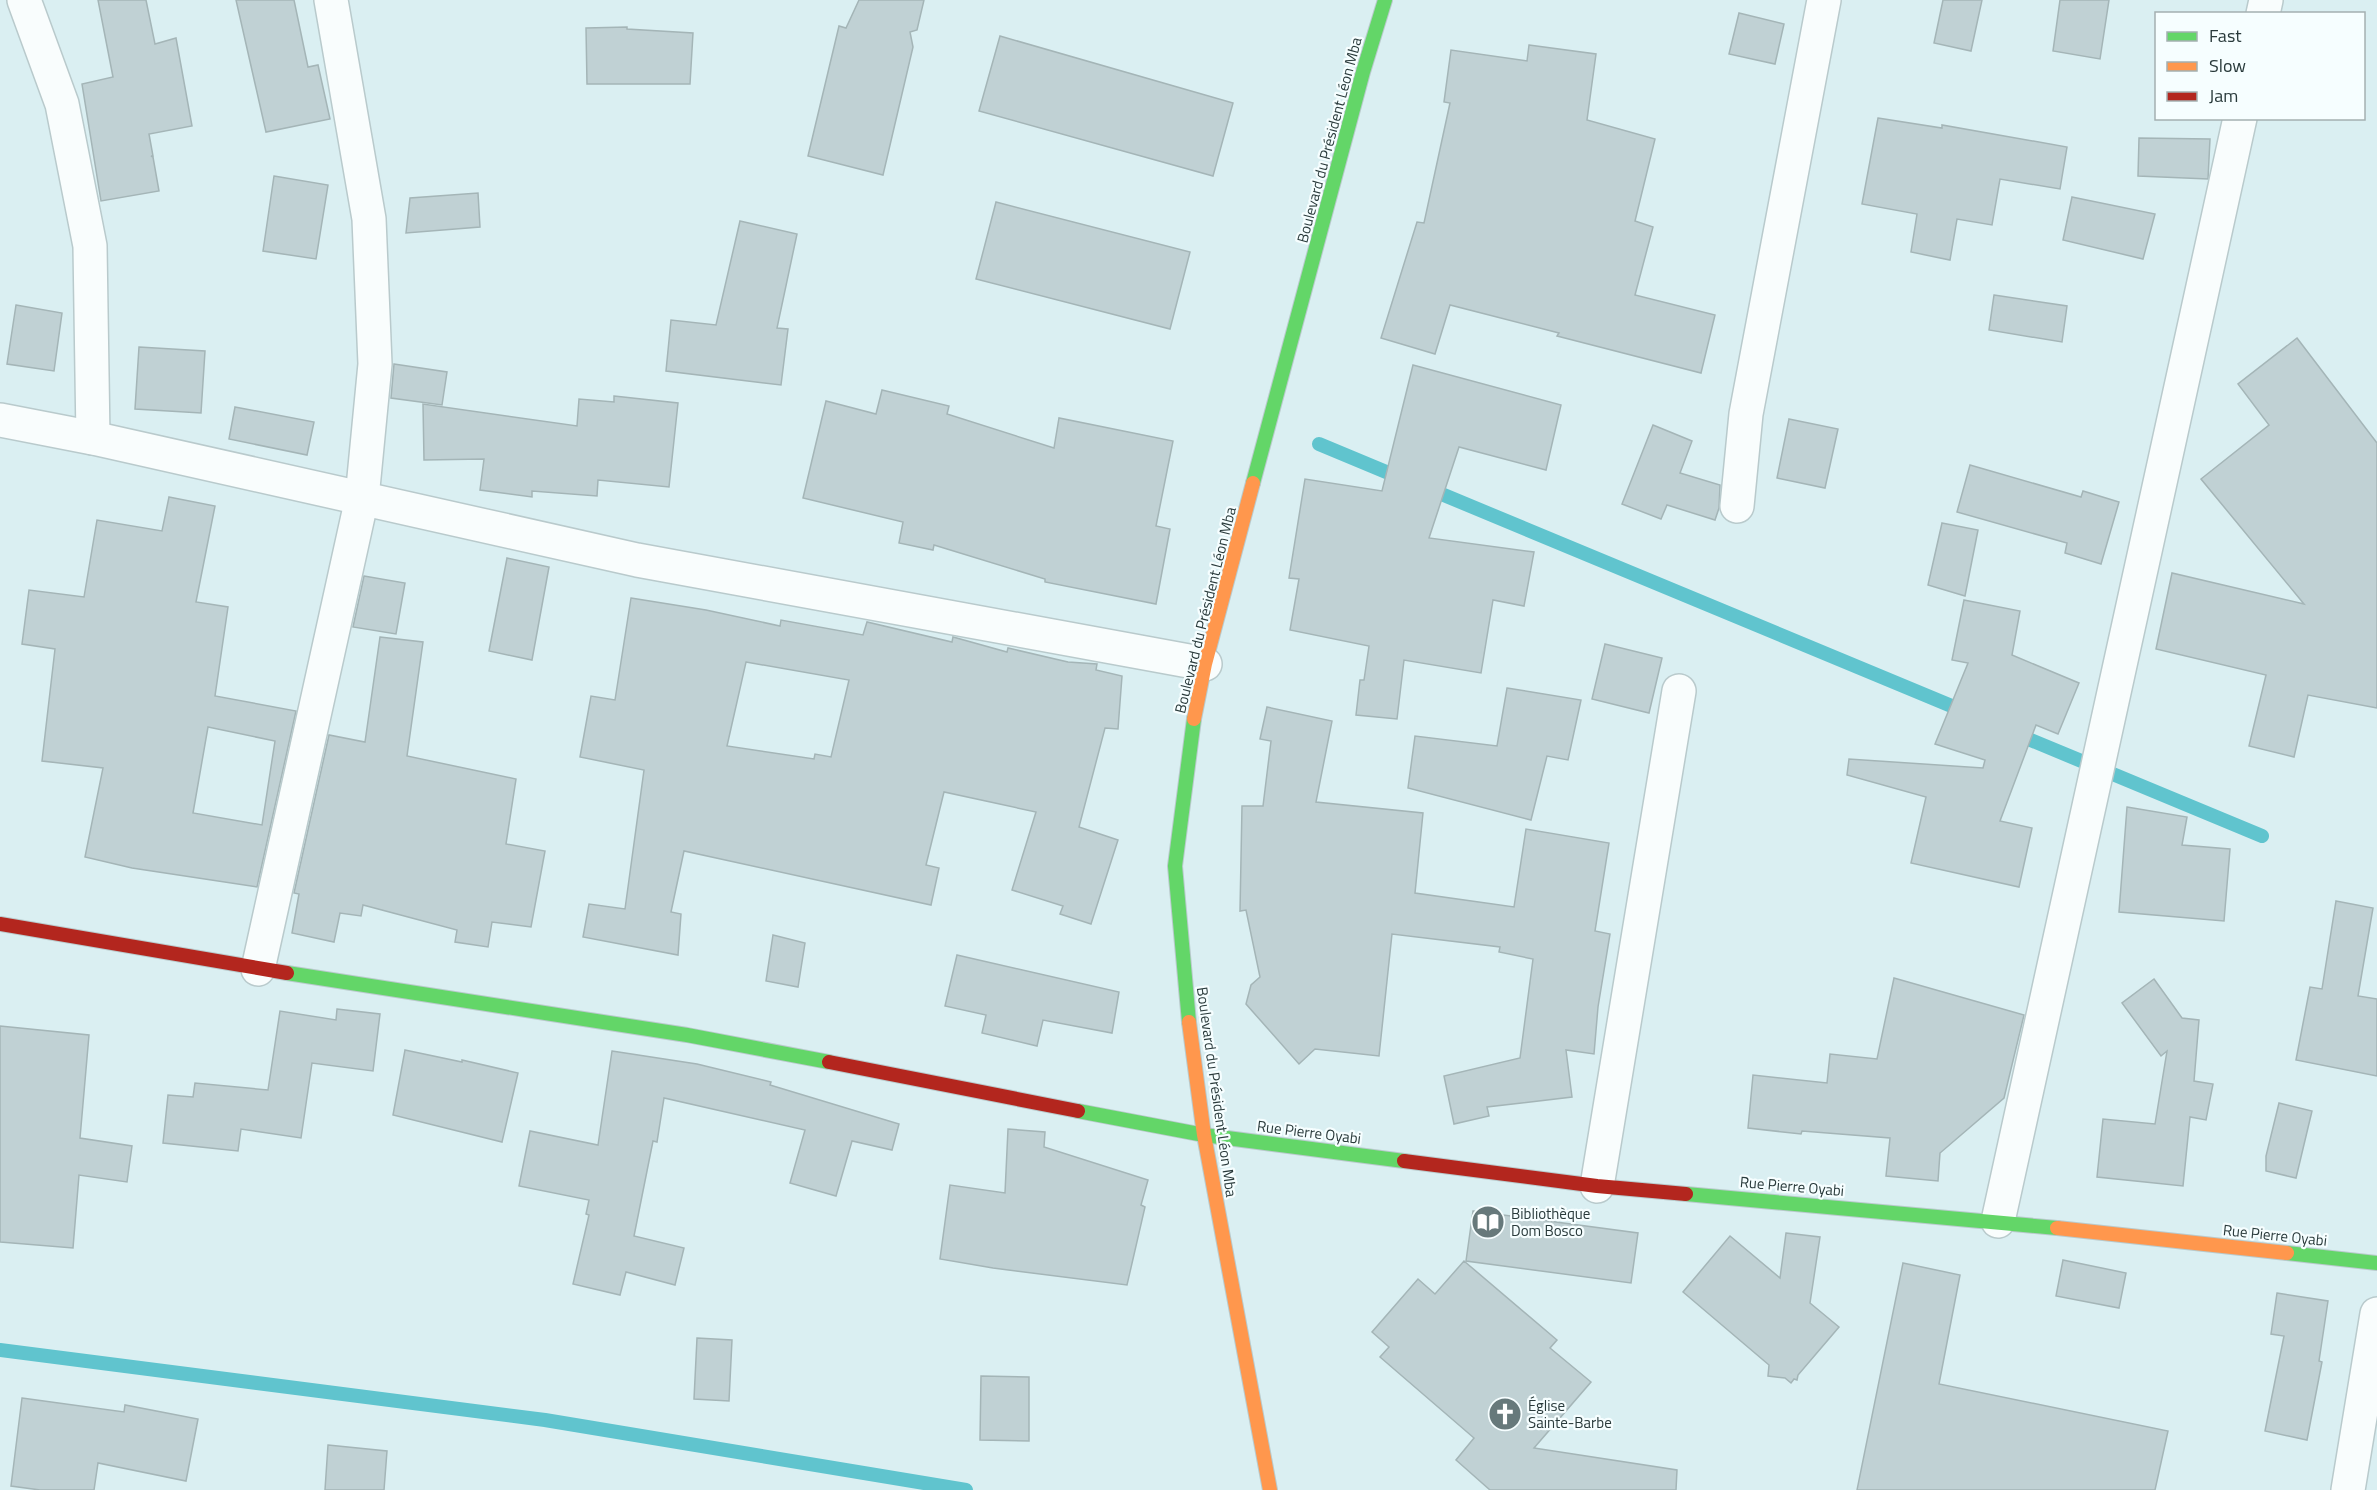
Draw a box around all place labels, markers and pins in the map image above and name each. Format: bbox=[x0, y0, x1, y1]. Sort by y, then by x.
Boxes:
place label: Bibliothèque Dom Bosco bbox=[1511, 1202, 1590, 1242]
library icon: Bibliothèque Dom Bosco bbox=[1470, 1204, 1506, 1240]
place label: Église Sainte-Barbe bbox=[1528, 1394, 1612, 1434]
church icon: Église Sainte-Barbe bbox=[1487, 1396, 1523, 1432]

